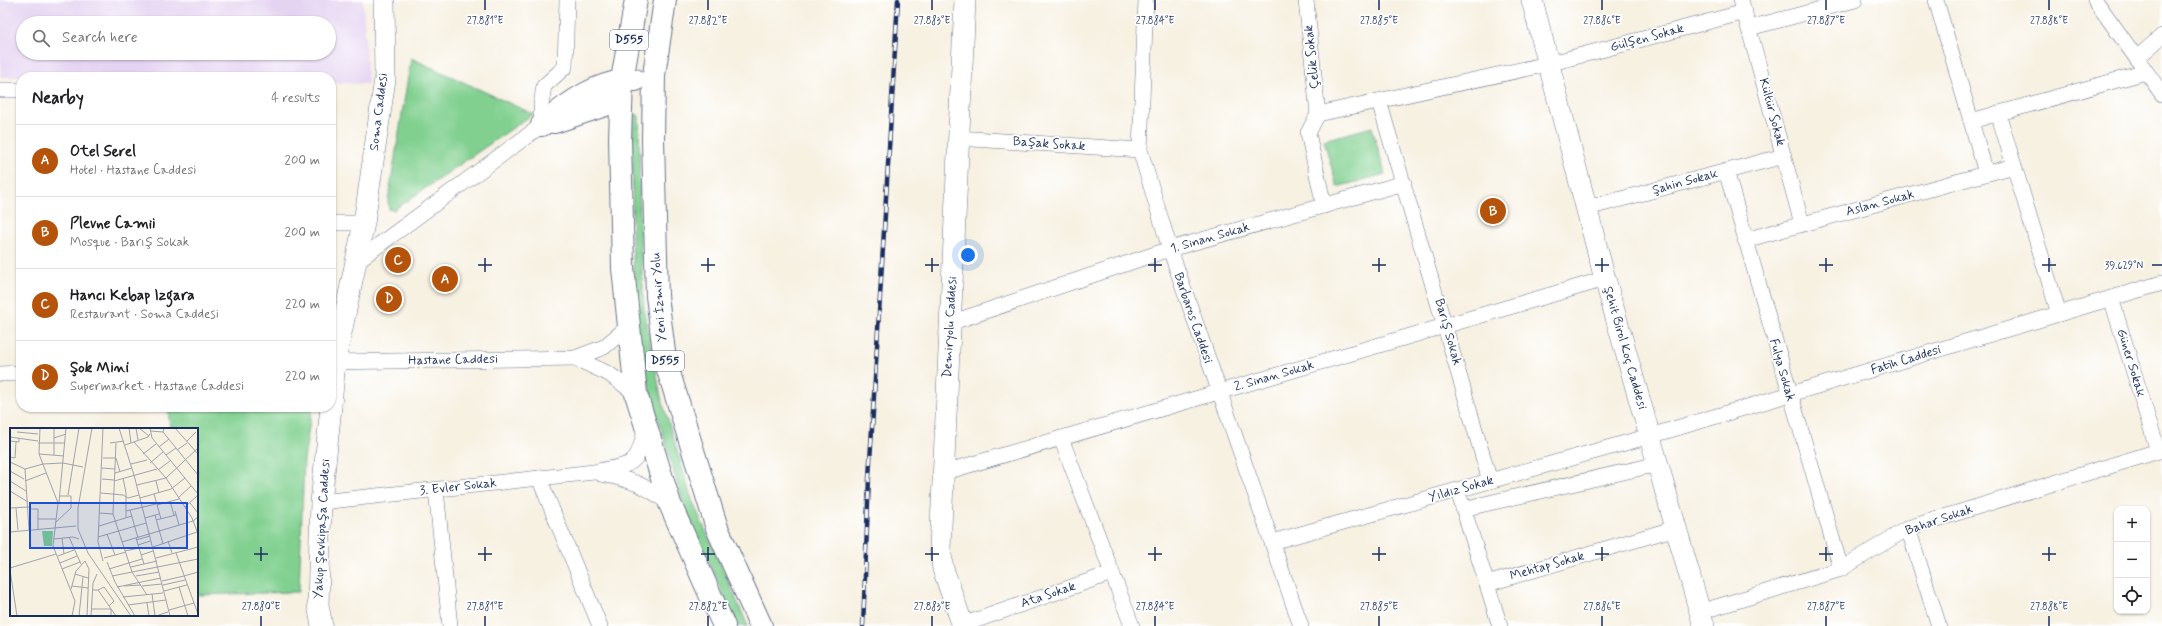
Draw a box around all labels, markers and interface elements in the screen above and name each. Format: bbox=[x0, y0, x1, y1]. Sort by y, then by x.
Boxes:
text: 27.881°E bbox=[467, 14, 503, 28]
text: 27.882°E bbox=[689, 14, 727, 28]
text: 27.883°E bbox=[914, 14, 951, 28]
text: 27.884°E bbox=[1136, 14, 1174, 28]
text: 27.885°E bbox=[1360, 14, 1398, 28]
text: 27.886°E bbox=[1583, 14, 1621, 28]
text: 27.887°E bbox=[1807, 14, 1845, 28]
text: 27.888°E bbox=[2030, 14, 2068, 28]
search box bbox=[16, 16, 336, 60]
street label: Gülşen Sokak bbox=[1608, 20, 1686, 56]
street label: Çelik Sokak bbox=[1300, 24, 1324, 90]
icon: search bbox=[30, 27, 52, 49]
text: Search here bbox=[62, 28, 138, 48]
road number: D555 bbox=[610, 30, 648, 50]
street label: Soma Caddesi bbox=[366, 72, 392, 152]
street label: Kültür Sokak bbox=[1755, 76, 1789, 148]
text: Nearby bbox=[32, 87, 84, 109]
text: 4 results bbox=[271, 90, 320, 107]
street label: Başak Sokak bbox=[1012, 133, 1086, 155]
text: Otel Serel bbox=[70, 142, 136, 162]
text: A bbox=[41, 152, 49, 169]
text: 200 m bbox=[285, 152, 320, 169]
text: Hotel · Hastane Caddesi bbox=[70, 162, 196, 179]
street label: Şahin Sokak bbox=[1650, 165, 1720, 199]
street label: Aslan Sokak bbox=[1844, 186, 1917, 220]
pin: B bbox=[1480, 196, 1506, 226]
text: Plevne Camii bbox=[70, 214, 156, 234]
street label: 1. Sinan Sokak bbox=[1168, 218, 1252, 257]
text: B bbox=[41, 224, 49, 241]
text: 200 m bbox=[285, 224, 320, 241]
text: Mosque · Barış Sokak bbox=[70, 234, 189, 251]
pin: C bbox=[385, 245, 411, 275]
your location bbox=[958, 245, 978, 265]
street label: Yeni İzmir Yolu bbox=[647, 251, 671, 343]
text: 39.629°N bbox=[2105, 259, 2144, 273]
pin: A bbox=[432, 264, 458, 294]
street label: Barbaros Caddesi bbox=[1170, 270, 1216, 366]
street label: Demiryolu Caddesi bbox=[939, 276, 961, 378]
pin: D bbox=[376, 284, 402, 314]
street label: Şehit Birol Koç Caddesi bbox=[1599, 284, 1651, 412]
text: Hancı Kebap Izgara bbox=[70, 286, 195, 306]
text: C bbox=[40, 296, 50, 313]
text: 220 m bbox=[285, 296, 320, 313]
street label: Barış Sokak bbox=[1430, 297, 1466, 368]
text: Restaurant · Soma Caddesi bbox=[70, 306, 219, 323]
street label: Güner Sokak bbox=[2113, 327, 2150, 400]
street label: Fulya Sokak bbox=[1765, 337, 1799, 404]
street label: Fatih Caddesi bbox=[1869, 341, 1943, 379]
street label: Hastane Caddesi bbox=[408, 351, 498, 369]
road number: D555 bbox=[646, 351, 684, 371]
street label: 2. Sinan Sokak bbox=[1232, 356, 1316, 396]
text: Şok Mini bbox=[70, 358, 129, 378]
text: D bbox=[41, 368, 49, 385]
text: 220 m bbox=[285, 368, 320, 385]
text: Supermarket · Hastane Caddesi bbox=[70, 378, 244, 395]
inset map bbox=[10, 428, 198, 616]
street label: Yakup Şevkipaşa Caddesi bbox=[310, 458, 334, 600]
street label: Yıldız Sokak bbox=[1427, 472, 1496, 506]
street label: 3. Evler Sokak bbox=[419, 474, 498, 499]
street label: Bahar Sokak bbox=[1903, 500, 1976, 539]
map controls bbox=[2114, 506, 2150, 614]
button: + bbox=[2114, 506, 2150, 542]
button: − bbox=[2114, 542, 2150, 578]
street label: Mehtap Sokak bbox=[1508, 547, 1587, 585]
street label: Ata Sokak bbox=[1018, 578, 1078, 612]
button: locate bbox=[2114, 578, 2150, 614]
text: 27.880°E bbox=[242, 600, 280, 614]
text: 27.881°E bbox=[467, 600, 503, 614]
text: 27.882°E bbox=[689, 600, 727, 614]
text: 27.883°E bbox=[914, 600, 951, 614]
text: 27.884°E bbox=[1136, 600, 1174, 614]
text: 27.885°E bbox=[1360, 600, 1398, 614]
text: 27.886°E bbox=[1583, 600, 1621, 614]
text: 27.887°E bbox=[1807, 600, 1845, 614]
text: 27.888°E bbox=[2030, 600, 2068, 614]

